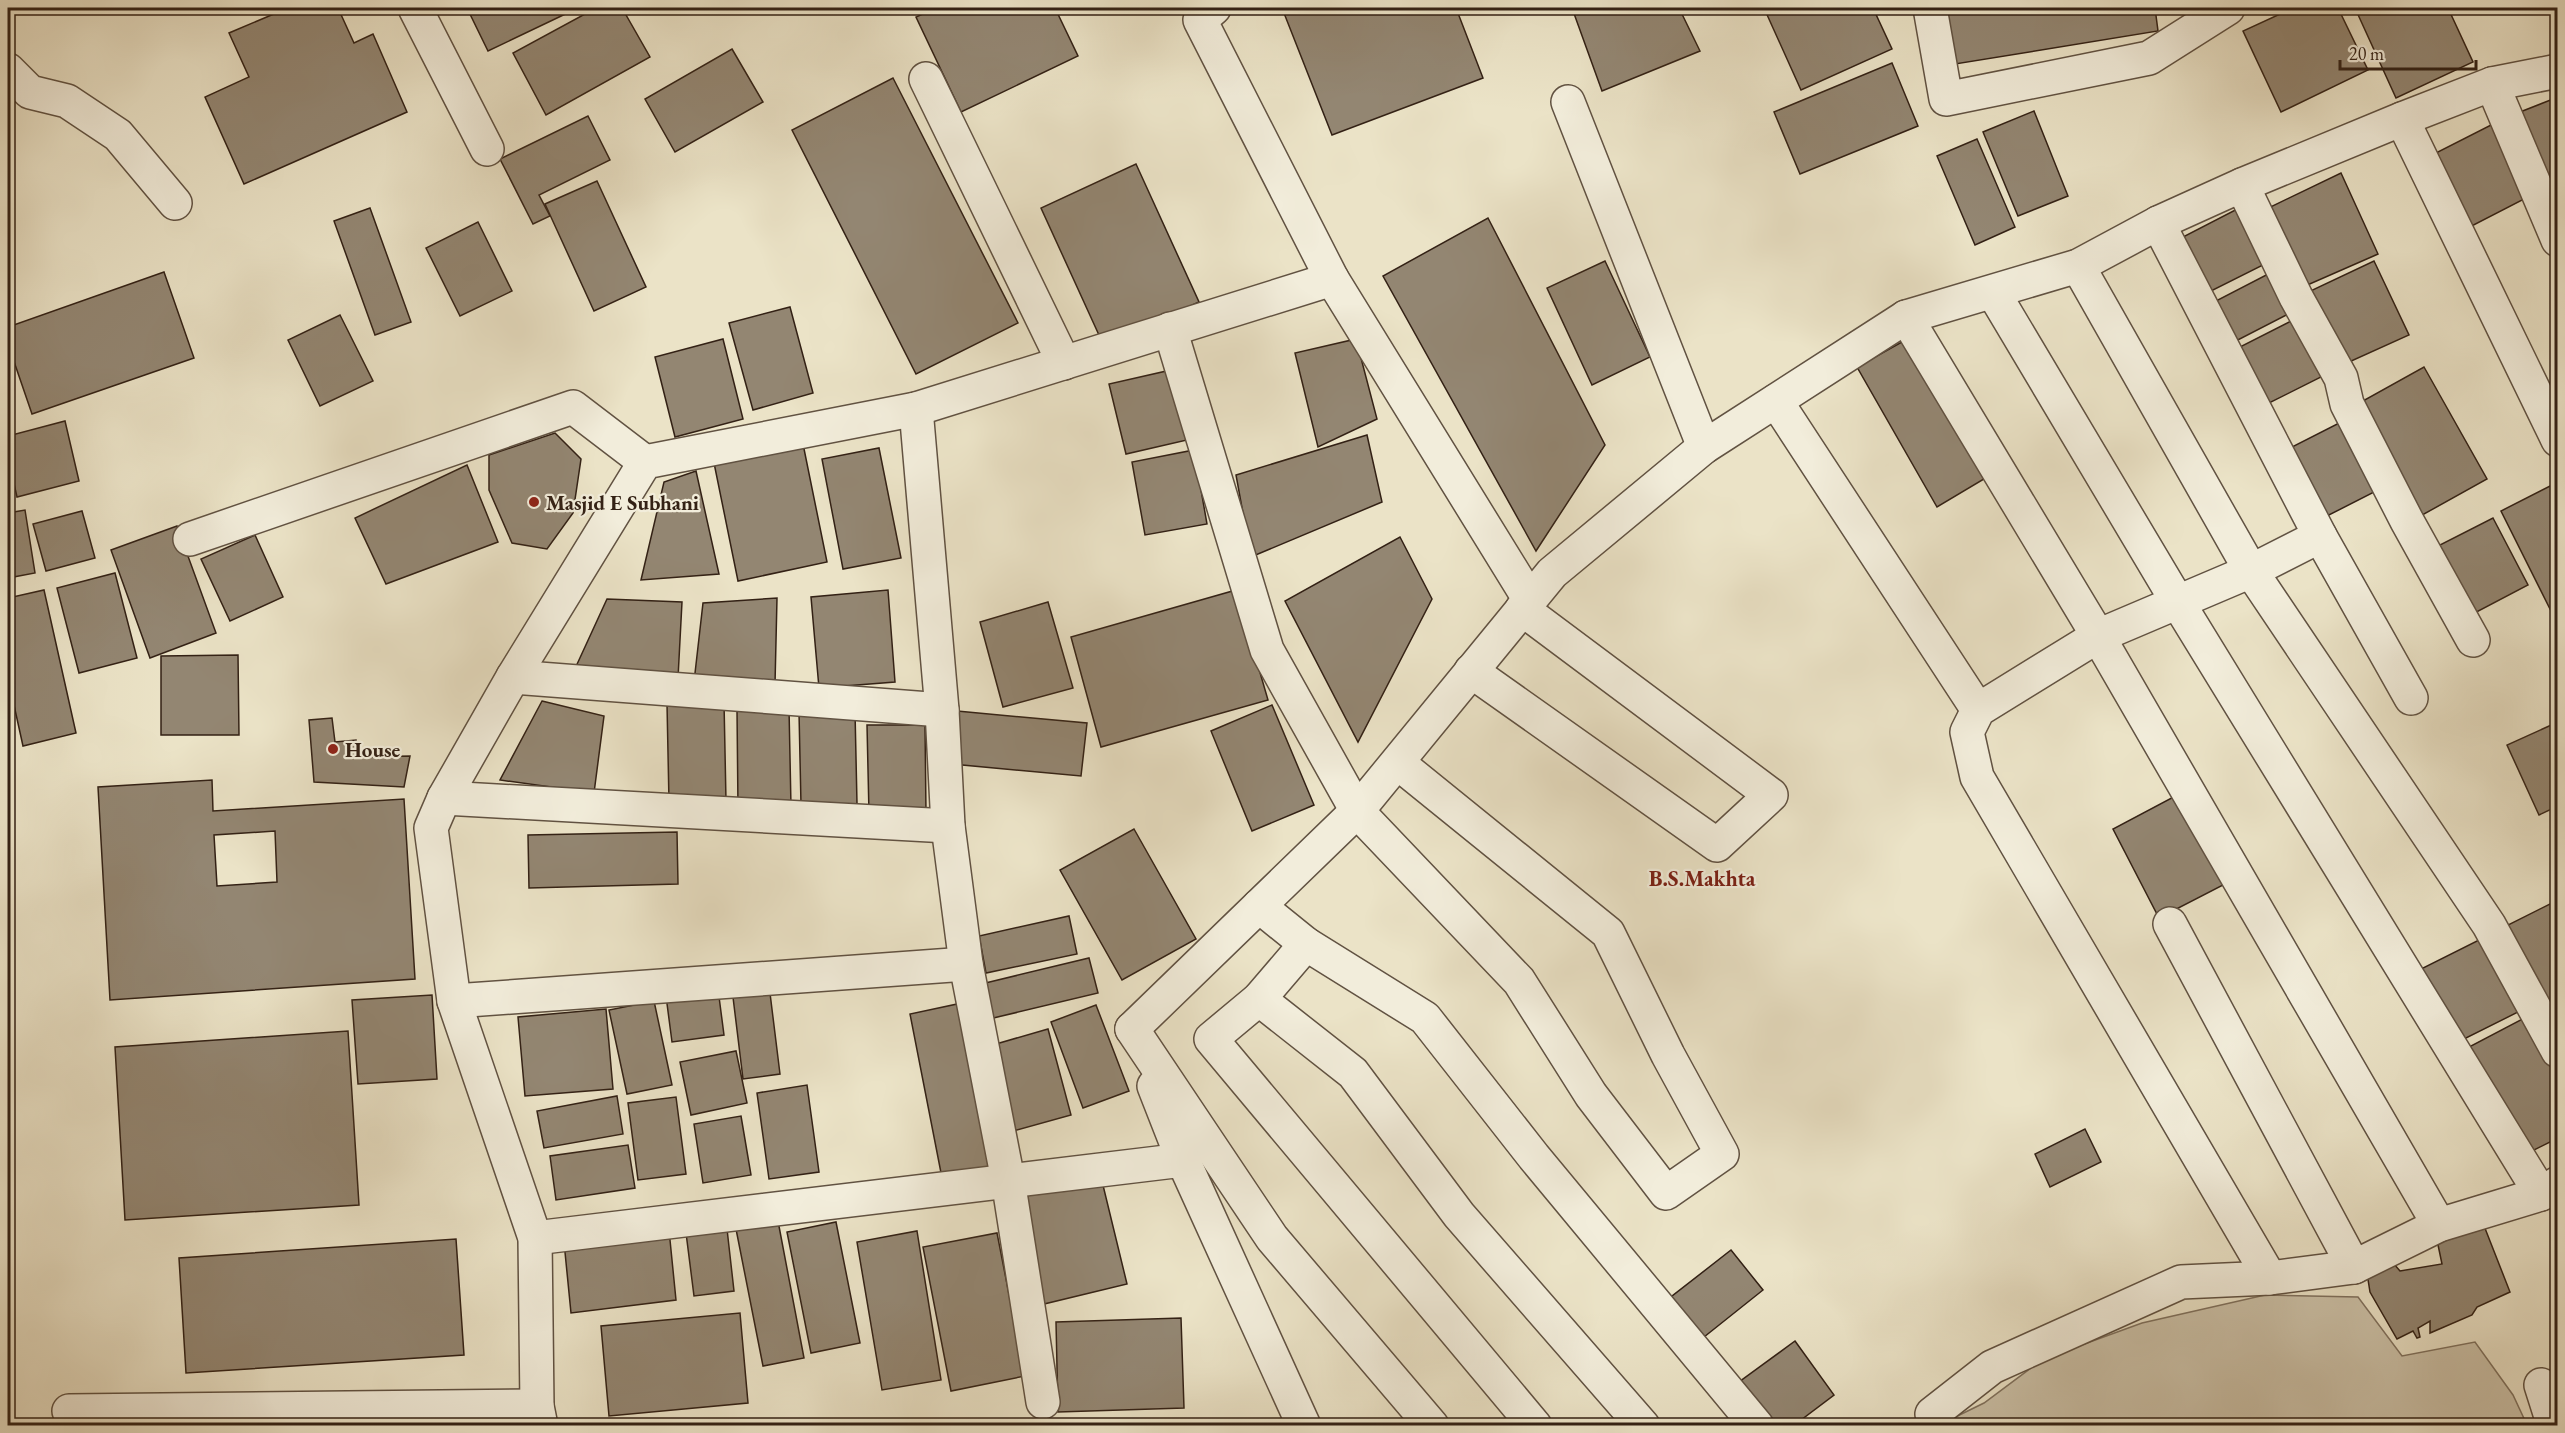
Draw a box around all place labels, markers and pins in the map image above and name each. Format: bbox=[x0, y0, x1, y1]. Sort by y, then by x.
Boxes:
place label: Masjid E Subhani bbox=[546, 489, 699, 516]
marker: Masjid E Subhani bbox=[527, 495, 541, 509]
place label: House bbox=[345, 736, 401, 763]
marker: House bbox=[326, 742, 340, 756]

